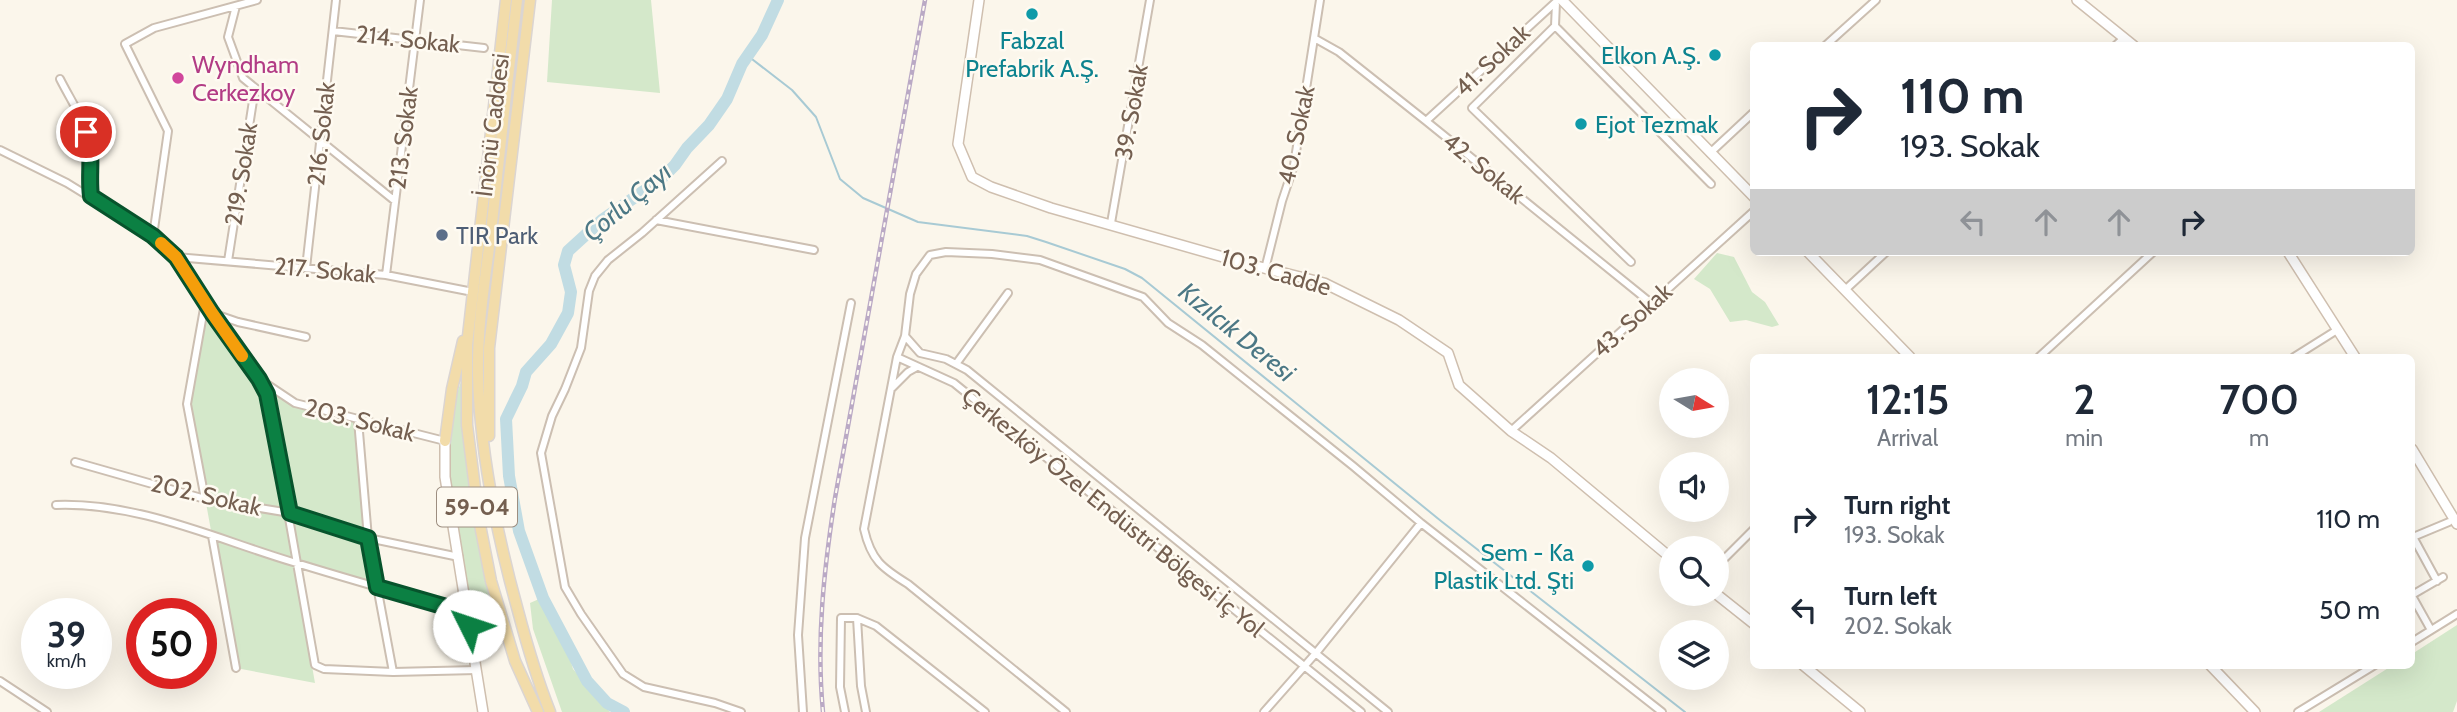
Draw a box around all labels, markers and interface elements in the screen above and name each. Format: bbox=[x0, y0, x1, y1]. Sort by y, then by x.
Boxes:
marker: Fabzal Prefabrik A.Ş. bbox=[1024, 6, 1040, 22]
street label: 41. Sokak bbox=[1448, 18, 1536, 102]
street label: 214. Sokak bbox=[355, 19, 462, 59]
place label: Fabzal Prefabrik A.Ş. bbox=[965, 26, 1099, 83]
place label: Elkon A.Ş. bbox=[1601, 41, 1701, 70]
marker: Elkon A.Ş. bbox=[1707, 47, 1723, 63]
place label: Wyndham Cerkezkoy bbox=[192, 50, 299, 107]
street label: İnönü Caddesi bbox=[469, 52, 515, 198]
street label: 39. Sokak bbox=[1108, 62, 1154, 162]
text: 110 m bbox=[1900, 66, 2024, 125]
marker: Wyndham Cerkezkoy bbox=[170, 70, 186, 86]
icon: right bbox=[1785, 70, 1876, 161]
street label: 216. Sokak bbox=[301, 80, 341, 188]
street label: 40. Sokak bbox=[1271, 82, 1321, 187]
street label: 213. Sokak bbox=[382, 84, 424, 191]
pin bbox=[56, 102, 116, 162]
place label: Ejot Tezmak bbox=[1595, 110, 1718, 139]
icon: arrive bbox=[67, 113, 105, 151]
marker: Ejot Tezmak bbox=[1573, 116, 1589, 132]
street label: 219. Sokak bbox=[219, 120, 263, 228]
street label: 42. Sokak bbox=[1437, 126, 1531, 210]
text: 193. Sokak bbox=[1900, 126, 2040, 165]
water label: Çorlu Çayı bbox=[576, 156, 678, 248]
icon: left bbox=[1954, 203, 1992, 241]
icon: ahead bbox=[2027, 203, 2065, 241]
icon: ahead bbox=[2100, 203, 2138, 241]
icon: right bbox=[2173, 203, 2211, 241]
place label: TIR Park bbox=[456, 221, 538, 250]
marker: TIR Park bbox=[434, 227, 450, 243]
street label: 103. Cadde bbox=[1218, 242, 1334, 302]
street label: 217. Sokak bbox=[273, 251, 377, 289]
water label: Kızılcık Deresi bbox=[1172, 275, 1302, 389]
street label: 43. Sokak bbox=[1586, 276, 1678, 363]
north arrow bbox=[1659, 368, 1729, 438]
map controls bbox=[1659, 368, 1729, 690]
text: 12:15 bbox=[1866, 373, 1949, 425]
text: 2 bbox=[2073, 373, 2095, 425]
text: 700 bbox=[2219, 373, 2299, 425]
street label: Çerkezköy Özel Endüstri Bölgesi İç Yol bbox=[956, 381, 1270, 643]
street label: 203. Sokak bbox=[302, 392, 418, 448]
text: Arrival bbox=[1877, 424, 1938, 452]
text: min bbox=[2065, 424, 2103, 452]
text: m bbox=[2249, 424, 2269, 452]
button: sound bbox=[1659, 452, 1729, 522]
street label: 202. Sokak bbox=[148, 468, 264, 522]
road number: 59-04 bbox=[437, 488, 517, 526]
text: Turn right bbox=[1844, 489, 1950, 521]
icon: right bbox=[1785, 500, 1823, 538]
text: 110 m bbox=[2316, 503, 2380, 535]
text: 193. Sokak bbox=[1844, 521, 1945, 549]
button: search bbox=[1659, 536, 1729, 606]
place label: Sem - Ka Plastik Ltd. Şti bbox=[1434, 538, 1574, 595]
marker: Sem - Ka Plastik Ltd. Şti bbox=[1580, 558, 1596, 574]
text: Turn left bbox=[1844, 580, 1937, 612]
position arrow bbox=[432, 589, 506, 663]
icon: left bbox=[1785, 591, 1823, 629]
text: 50 m bbox=[2319, 594, 2380, 626]
speed limit sign: 50 bbox=[126, 598, 217, 689]
text: 202. Sokak bbox=[1844, 612, 1952, 640]
text: 39 bbox=[47, 613, 86, 656]
button: layers bbox=[1659, 620, 1729, 690]
text: km/h bbox=[47, 650, 86, 672]

